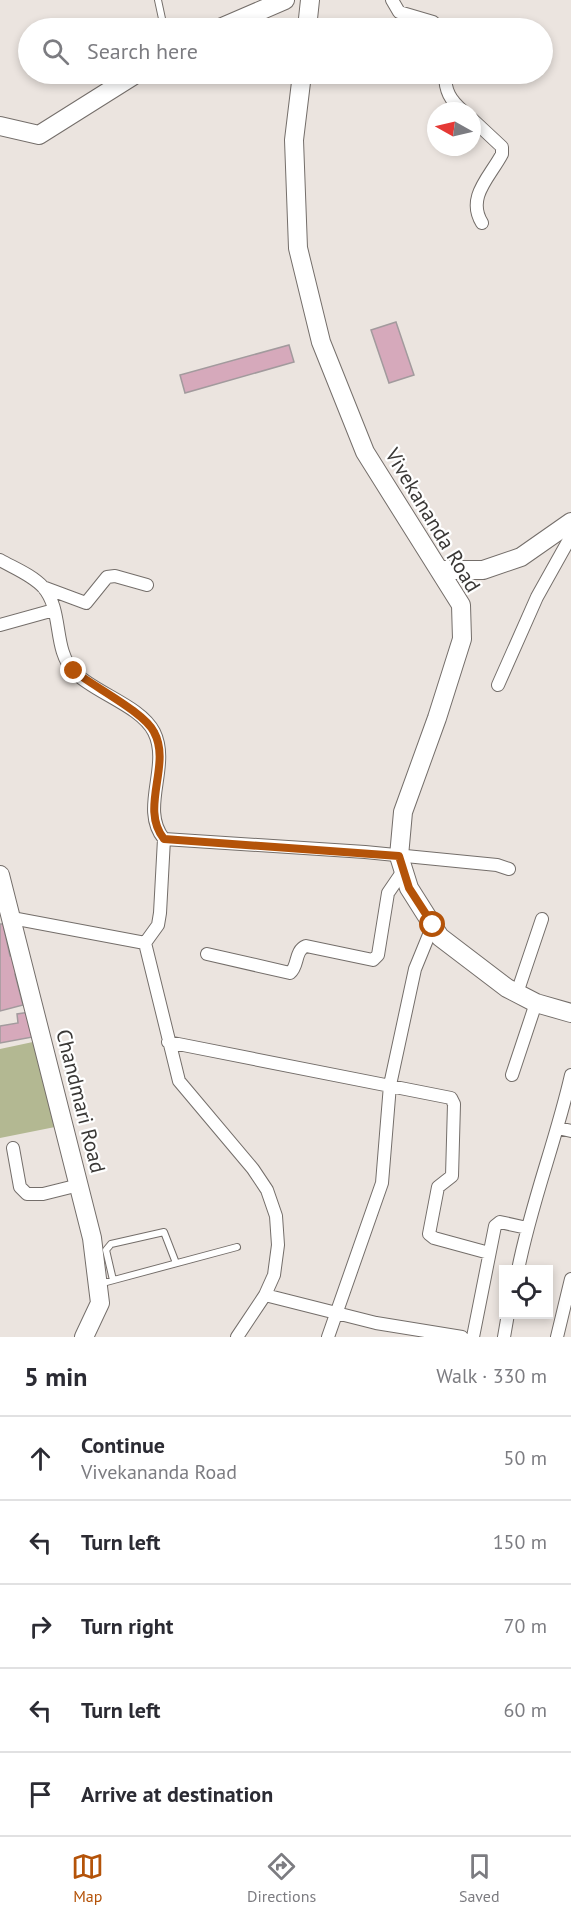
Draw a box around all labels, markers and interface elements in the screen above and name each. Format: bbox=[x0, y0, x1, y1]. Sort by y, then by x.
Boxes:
search box bbox=[18, 18, 553, 84]
icon: search bbox=[39, 35, 72, 68]
text: Search here bbox=[87, 37, 198, 65]
north arrow bbox=[427, 102, 481, 156]
street label: Vivekananda Road bbox=[379, 442, 487, 597]
route end bbox=[60, 657, 86, 683]
route start bbox=[419, 911, 445, 937]
street label: Chandmari Road bbox=[50, 1026, 112, 1176]
map controls bbox=[499, 1265, 553, 1319]
button: locate bbox=[499, 1265, 553, 1319]
text: 5 min bbox=[24, 1360, 87, 1393]
text: Walk · 330 m bbox=[436, 1363, 547, 1389]
text: Continue bbox=[81, 1431, 165, 1459]
icon: ahead bbox=[24, 1442, 57, 1475]
text: 50 m bbox=[504, 1445, 547, 1471]
text: Vivekananda Road bbox=[81, 1459, 237, 1485]
icon: left bbox=[24, 1526, 57, 1559]
text: Turn left bbox=[81, 1528, 161, 1556]
text: 150 m bbox=[493, 1529, 547, 1555]
icon: right bbox=[24, 1610, 57, 1643]
text: Turn right bbox=[81, 1612, 173, 1640]
text: 70 m bbox=[504, 1613, 547, 1639]
icon: left bbox=[24, 1694, 57, 1727]
text: Turn left bbox=[81, 1696, 161, 1724]
text: 60 m bbox=[504, 1697, 547, 1723]
icon: arrive bbox=[24, 1778, 57, 1811]
text: Arrive at destination bbox=[81, 1780, 273, 1808]
tab: Map bbox=[71, 1850, 104, 1906]
tab: Directions bbox=[247, 1850, 316, 1906]
tab: Saved bbox=[459, 1850, 500, 1906]

